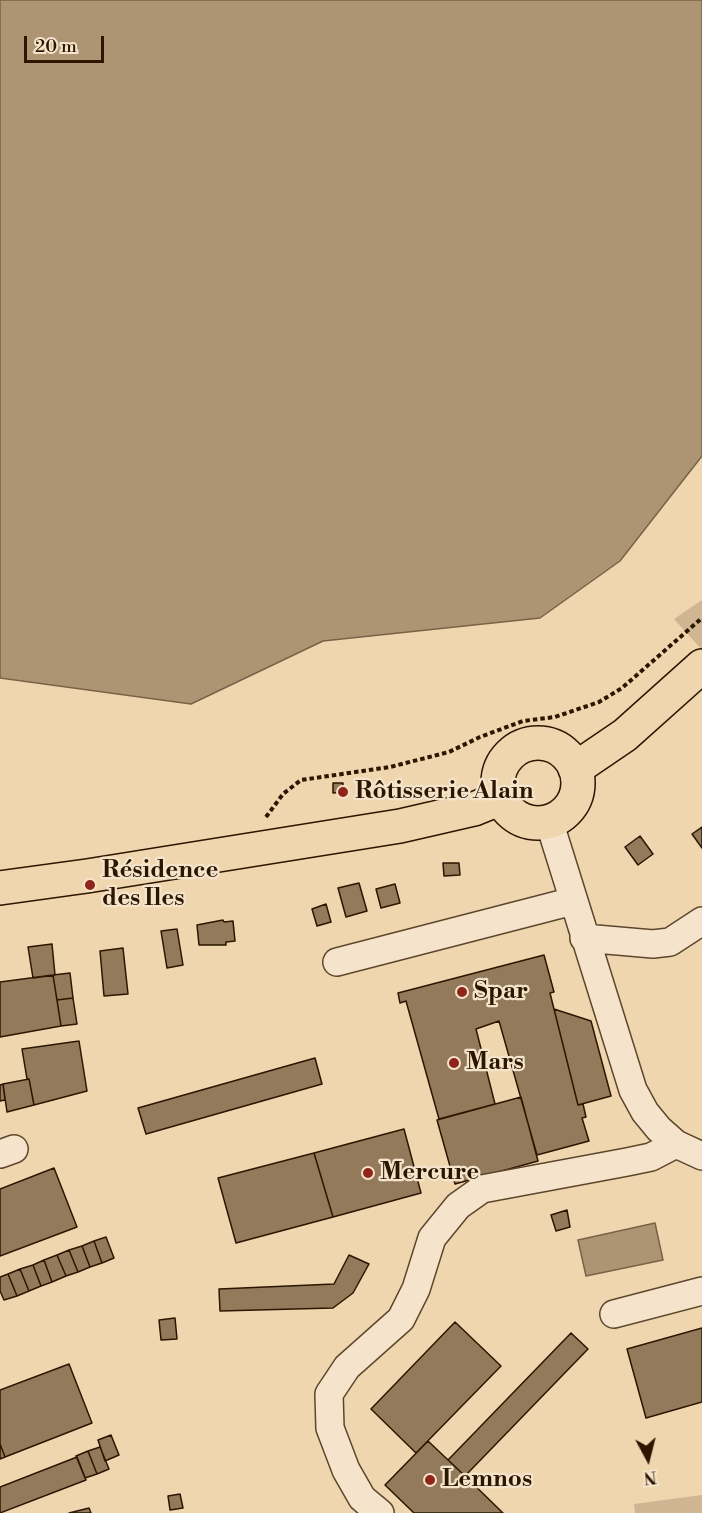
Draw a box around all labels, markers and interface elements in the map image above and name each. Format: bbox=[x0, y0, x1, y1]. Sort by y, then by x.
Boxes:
scale bar bbox=[27, 24, 106, 62]
text: 20 m bbox=[35, 35, 77, 58]
place label: Rôtisserie Alain bbox=[355, 778, 533, 806]
marker: Rôtisserie Alain bbox=[336, 785, 350, 799]
place label: Résidence des Iles bbox=[102, 857, 218, 913]
marker: Résidence des Iles bbox=[83, 878, 97, 892]
place label: Spar bbox=[474, 978, 528, 1006]
marker: Spar bbox=[455, 985, 469, 999]
place label: Mars bbox=[466, 1049, 524, 1077]
marker: Mars bbox=[447, 1056, 461, 1070]
place label: Mercure bbox=[380, 1159, 479, 1187]
marker: Mercure bbox=[361, 1166, 375, 1180]
north arrow bbox=[618, 1429, 678, 1489]
place label: Lemnos bbox=[442, 1466, 532, 1494]
text: N bbox=[643, 1466, 658, 1488]
marker: Lemnos bbox=[423, 1473, 437, 1487]

